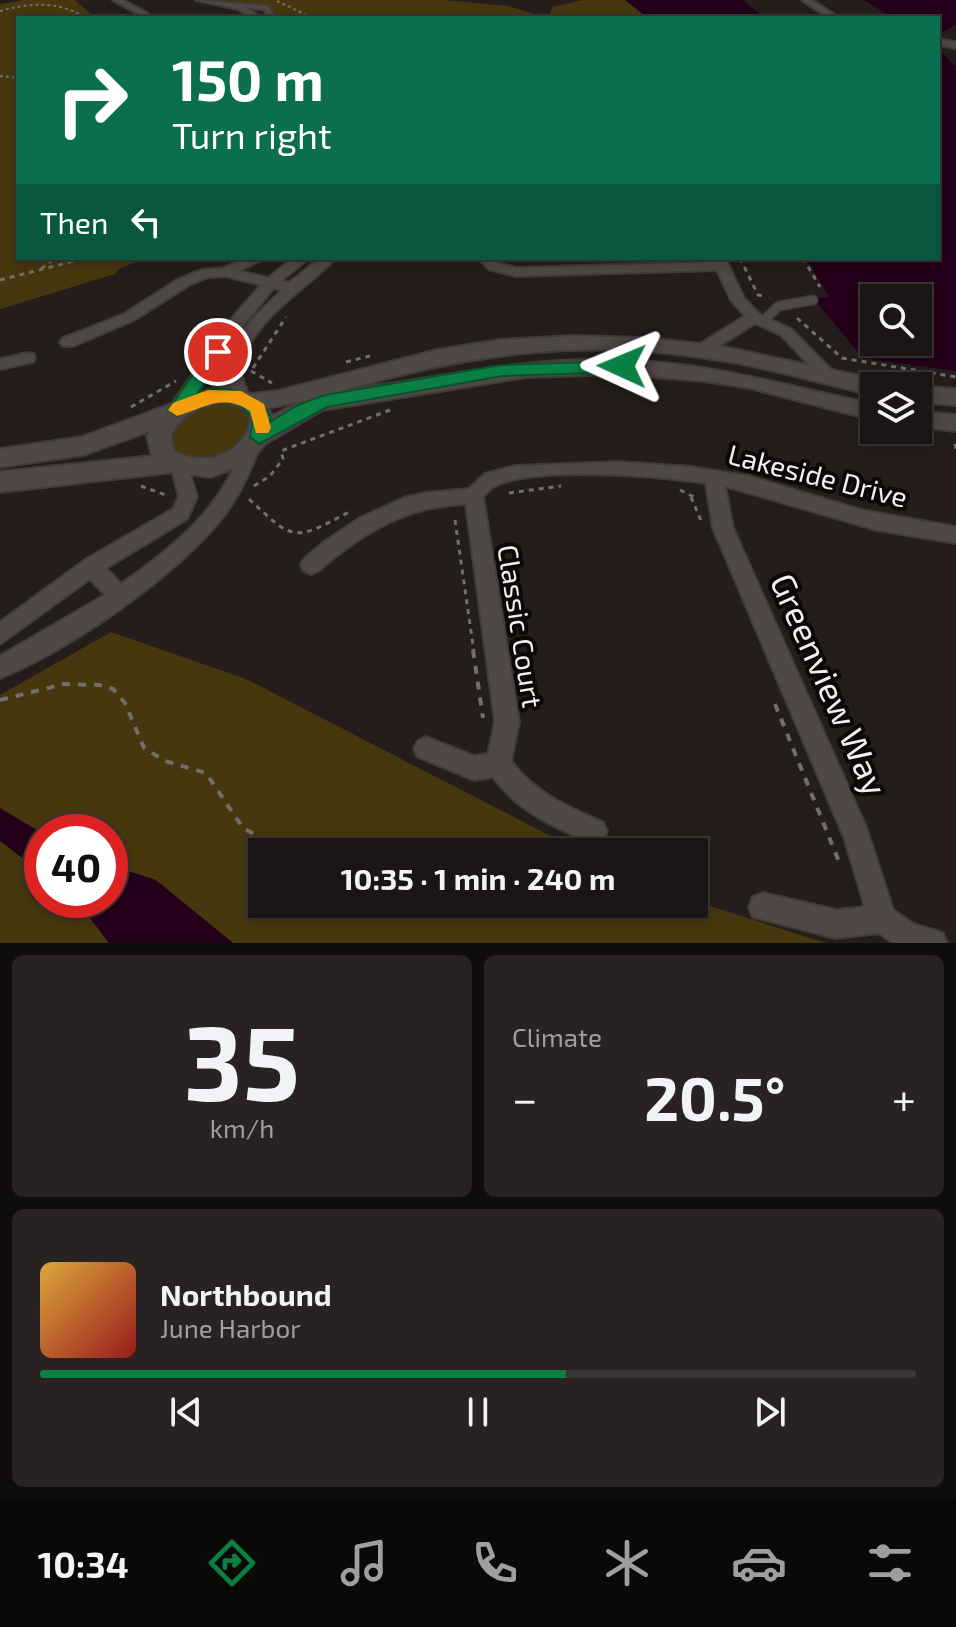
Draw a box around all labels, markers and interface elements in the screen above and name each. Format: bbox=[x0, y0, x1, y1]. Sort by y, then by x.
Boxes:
text: 150 m bbox=[172, 45, 324, 112]
icon: right bbox=[40, 48, 144, 152]
text: Turn right bbox=[172, 113, 332, 156]
icon: left bbox=[124, 200, 168, 244]
text: Then bbox=[40, 204, 108, 240]
map controls bbox=[860, 284, 932, 444]
button: search bbox=[860, 284, 932, 356]
pin bbox=[184, 318, 252, 386]
position arrow bbox=[580, 324, 664, 408]
icon: arrive bbox=[196, 330, 240, 374]
button: layers bbox=[860, 372, 932, 444]
street label: Lakeside Drive bbox=[725, 436, 911, 514]
street label: Classic Court bbox=[491, 542, 551, 710]
street label: Greenview Way bbox=[763, 567, 897, 801]
speed limit sign: 40 bbox=[24, 814, 128, 918]
text: 10:35 · 1 min · 240 m bbox=[341, 860, 615, 896]
text: 35 bbox=[184, 997, 300, 1122]
text: Climate bbox=[512, 1021, 602, 1052]
text: 20.5° bbox=[644, 1061, 785, 1133]
text: − bbox=[512, 1071, 538, 1124]
text: + bbox=[892, 1071, 916, 1124]
text: km/h bbox=[210, 1112, 274, 1143]
text: Northbound bbox=[160, 1276, 332, 1312]
text: June Harbor bbox=[160, 1312, 301, 1343]
icon: previous bbox=[164, 1390, 208, 1434]
icon: pause bbox=[456, 1390, 500, 1434]
icon: next bbox=[748, 1390, 792, 1434]
icon: directions bbox=[204, 1535, 260, 1591]
icon: music bbox=[336, 1535, 392, 1591]
icon: phone bbox=[467, 1535, 523, 1591]
icon: climate bbox=[599, 1535, 655, 1591]
icon: car bbox=[731, 1535, 787, 1591]
icon: filters bbox=[862, 1535, 918, 1591]
text: 10:34 bbox=[38, 1542, 129, 1585]

